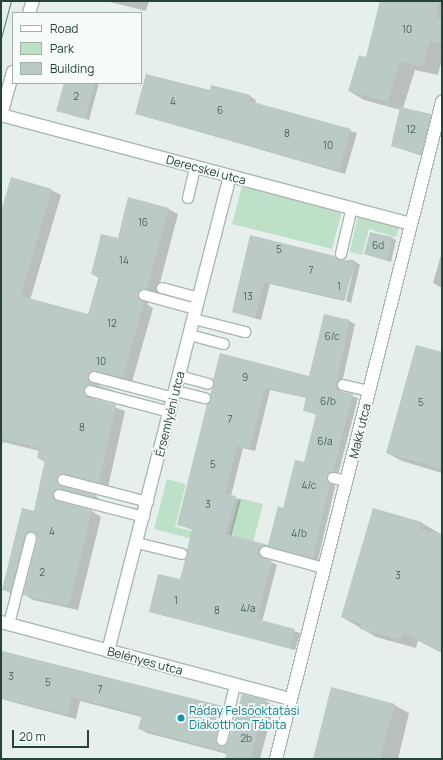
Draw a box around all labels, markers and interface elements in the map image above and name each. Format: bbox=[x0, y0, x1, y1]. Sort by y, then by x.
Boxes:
legend bbox=[12, 12, 142, 84]
text: Road bbox=[50, 20, 78, 37]
house number: 10 bbox=[402, 24, 412, 36]
text: Park bbox=[50, 40, 74, 57]
text: Building bbox=[50, 60, 94, 77]
house number: 2 bbox=[73, 91, 79, 103]
house number: 4 bbox=[170, 96, 176, 108]
house number: 6 bbox=[217, 105, 223, 117]
house number: 12 bbox=[406, 124, 416, 136]
house number: 8 bbox=[284, 128, 290, 140]
house number: 10 bbox=[323, 140, 333, 152]
street label: Derecskei utca bbox=[164, 152, 248, 188]
house number: 16 bbox=[138, 217, 148, 229]
house number: 6d bbox=[372, 240, 384, 252]
house number: 5 bbox=[276, 244, 282, 256]
house number: 14 bbox=[119, 255, 129, 267]
house number: 7 bbox=[308, 265, 314, 277]
house number: 1 bbox=[337, 281, 341, 293]
house number: 13 bbox=[243, 291, 253, 303]
house number: 12 bbox=[107, 318, 117, 330]
house number: 6/c bbox=[324, 331, 340, 343]
house number: 10 bbox=[96, 356, 106, 368]
street label: Érsemlyéni utca bbox=[152, 370, 188, 458]
house number: 9 bbox=[242, 372, 248, 384]
house number: 6/b bbox=[320, 396, 336, 408]
house number: 5 bbox=[418, 397, 424, 409]
street label: Makk utca bbox=[346, 402, 374, 460]
house number: 7 bbox=[227, 414, 233, 426]
house number: 8 bbox=[79, 422, 85, 434]
house number: 6/a bbox=[317, 436, 333, 448]
house number: 5 bbox=[210, 459, 216, 471]
house number: 4/c bbox=[302, 480, 316, 492]
house number: 3 bbox=[205, 499, 211, 511]
house number: 4 bbox=[49, 526, 55, 538]
house number: 4/b bbox=[291, 528, 307, 540]
house number: 2 bbox=[39, 567, 45, 579]
house number: 3 bbox=[395, 570, 401, 582]
house number: 1 bbox=[174, 595, 178, 607]
house number: 4/a bbox=[240, 603, 256, 615]
house number: 8 bbox=[214, 605, 220, 617]
street label: Belényes utca bbox=[106, 644, 184, 678]
house number: 3 bbox=[8, 671, 14, 683]
house number: 5 bbox=[45, 677, 51, 689]
house number: 7 bbox=[97, 684, 103, 696]
place label: Ráday Felsőoktatási Diákotthon Tábita bbox=[189, 704, 300, 732]
marker: Ráday Felsőoktatási Diákotthon Tábita bbox=[176, 713, 186, 723]
scale bar bbox=[14, 722, 91, 748]
text: 20 m bbox=[19, 728, 46, 745]
house number: 2b bbox=[240, 733, 252, 745]

